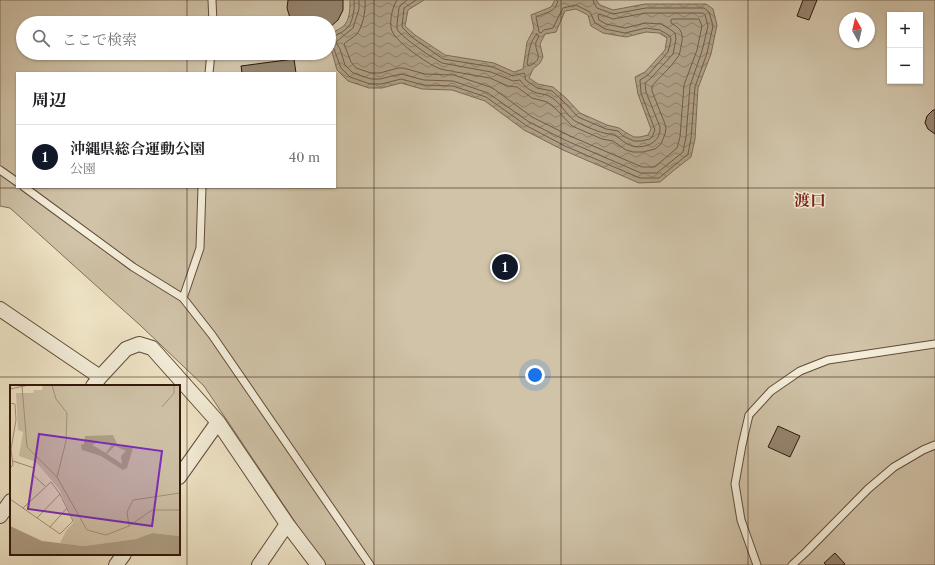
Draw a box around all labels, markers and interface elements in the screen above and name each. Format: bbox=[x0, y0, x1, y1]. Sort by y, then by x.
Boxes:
north arrow bbox=[839, 12, 875, 48]
map controls bbox=[887, 12, 923, 84]
button: + bbox=[887, 12, 923, 48]
search box bbox=[16, 16, 336, 60]
icon: search bbox=[30, 27, 52, 49]
text: ここで検索 bbox=[62, 30, 137, 49]
button: − bbox=[887, 48, 923, 84]
text: 周辺 bbox=[32, 90, 66, 110]
text: 沖縄県総合運動公園 bbox=[70, 139, 205, 158]
text: 1 bbox=[42, 149, 48, 165]
text: 40 m bbox=[289, 149, 320, 165]
text: 公園 bbox=[70, 160, 96, 176]
district label: 渡口 bbox=[794, 190, 826, 210]
pin: 1 bbox=[492, 252, 518, 282]
your location bbox=[525, 365, 545, 385]
inset map bbox=[10, 385, 180, 555]

